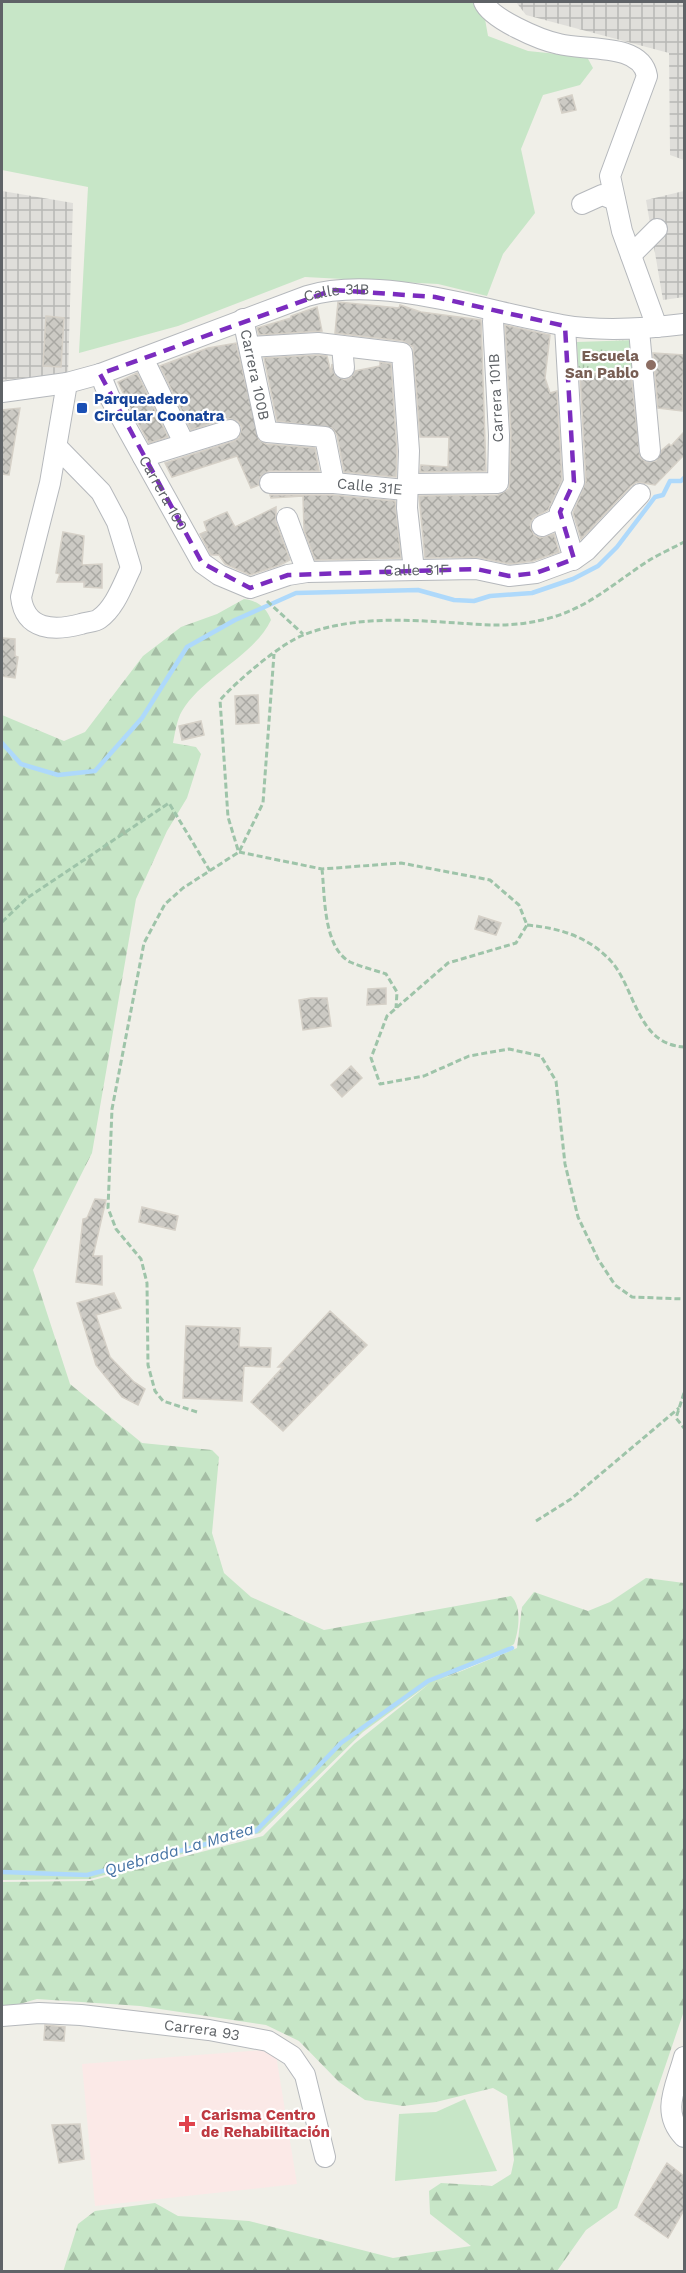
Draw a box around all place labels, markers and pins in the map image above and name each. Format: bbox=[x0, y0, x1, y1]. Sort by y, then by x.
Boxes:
place label: Escuela San Pablo bbox=[565, 347, 639, 382]
marker: Escuela San Pablo bbox=[644, 358, 658, 372]
place label: Parqueadero Circular Coonatra bbox=[94, 390, 225, 425]
marker: Parqueadero Circular Coonatra bbox=[75, 401, 89, 415]
place label: Carisma Centro de Rehabilitación bbox=[201, 2106, 330, 2141]
marker: Carisma Centro de Rehabilitación bbox=[178, 2115, 196, 2133]

